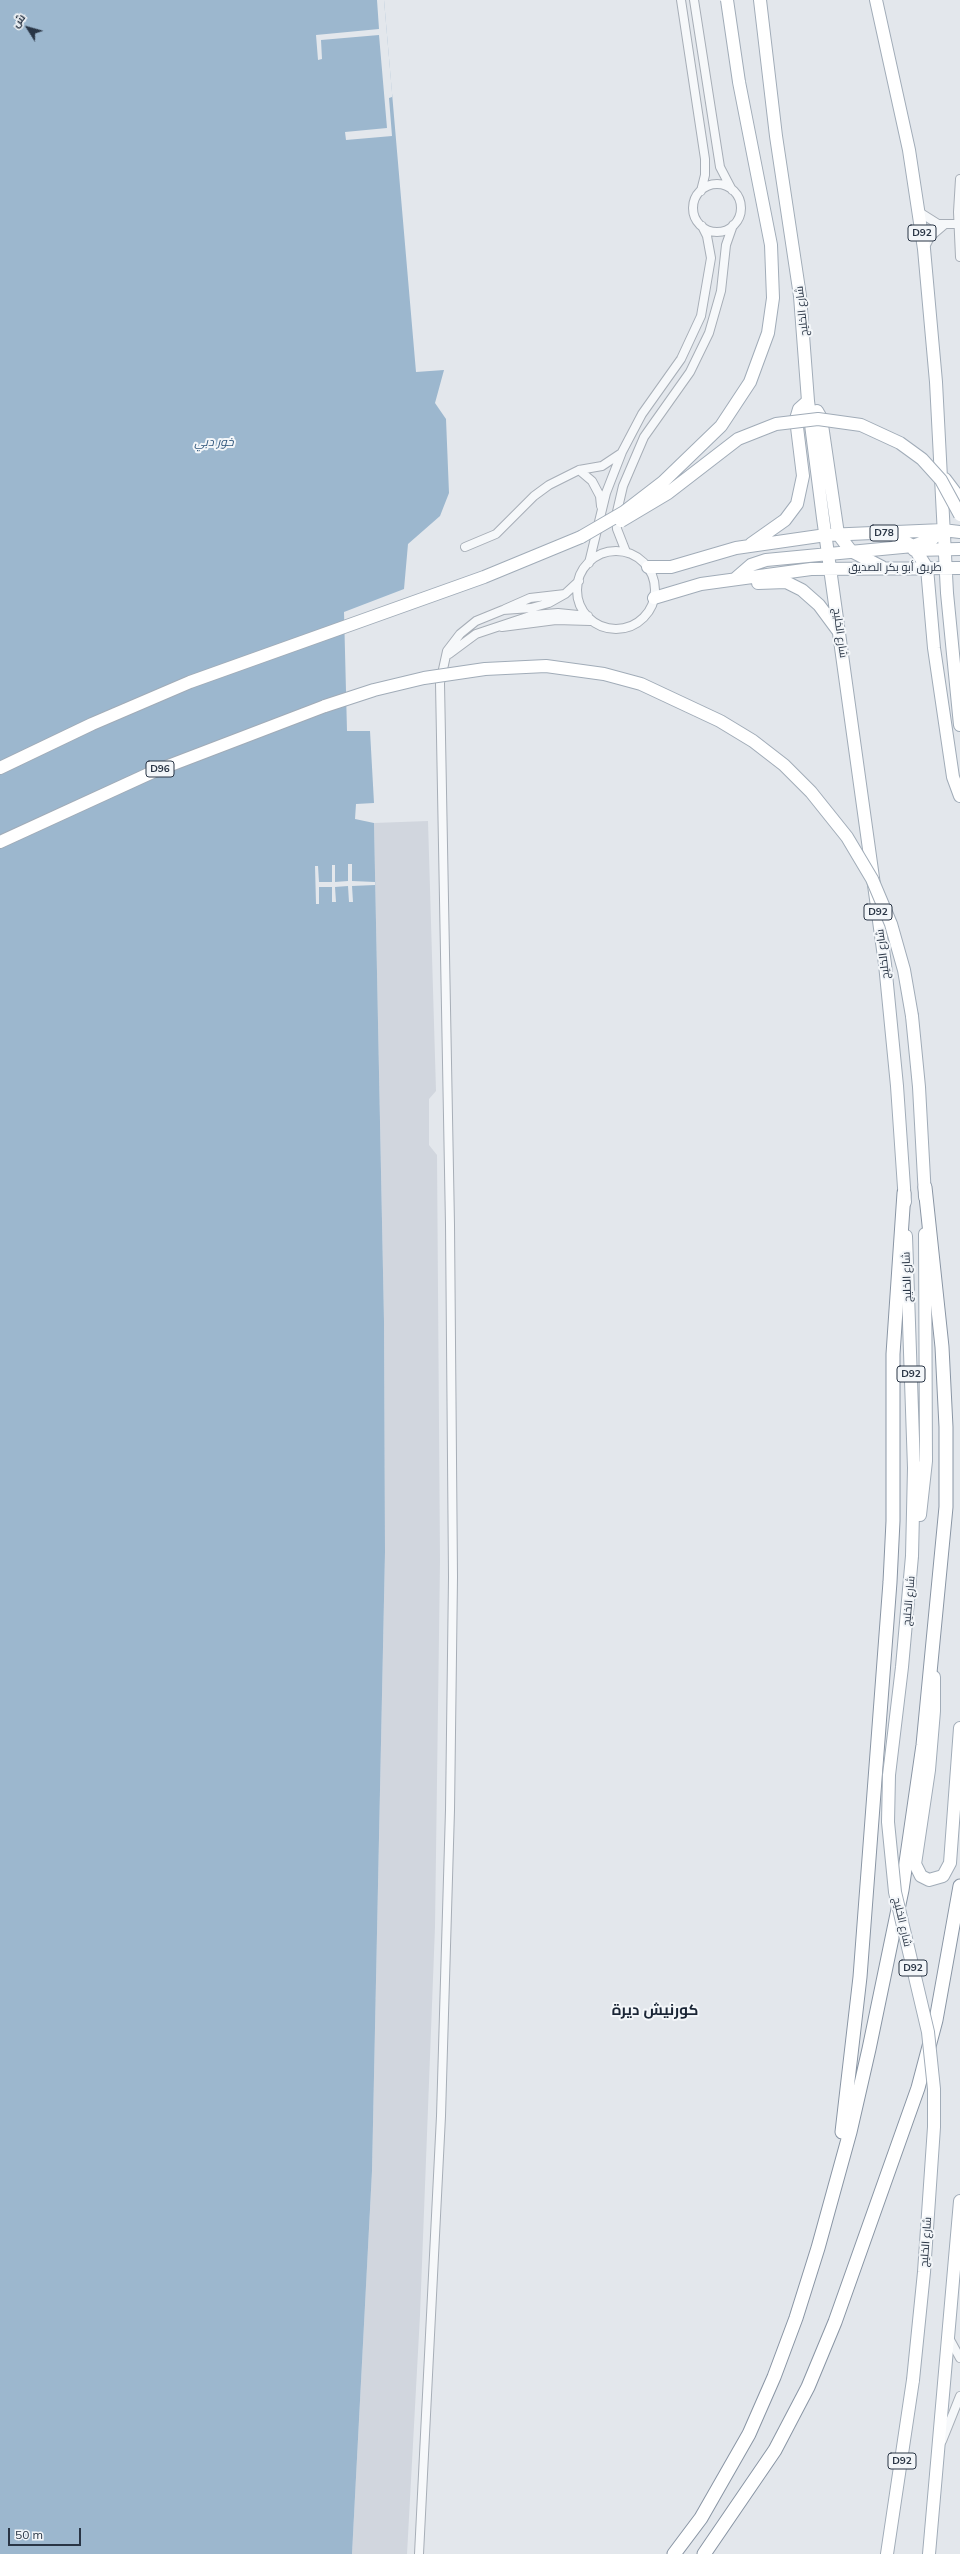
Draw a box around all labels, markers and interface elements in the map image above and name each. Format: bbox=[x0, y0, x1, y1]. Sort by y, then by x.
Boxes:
north arrow bbox=[8, 8, 48, 48]
text: ش bbox=[9, 11, 28, 31]
road number: D92 bbox=[908, 225, 936, 241]
street label: شارع الخليج bbox=[793, 285, 811, 337]
water label: خور دبي bbox=[194, 435, 234, 449]
road number: D78 bbox=[870, 525, 898, 541]
street label: طريق أبو بكر الصديق bbox=[848, 561, 942, 575]
street label: شارع الخليج bbox=[830, 607, 850, 659]
road number: D96 bbox=[146, 761, 174, 777]
road number: D92 bbox=[864, 904, 892, 920]
street label: شارع الخليج bbox=[873, 928, 893, 980]
street label: شارع الخليج bbox=[900, 1252, 914, 1302]
road number: D92 bbox=[897, 1366, 925, 1382]
street label: شارع الخليج bbox=[900, 1575, 918, 1627]
street label: شارع الخليج bbox=[890, 1896, 914, 1948]
road number: D92 bbox=[899, 1960, 927, 1976]
district label: كورنيش ديرة bbox=[612, 2001, 698, 2019]
street label: شارع الخليج bbox=[918, 2216, 934, 2268]
road number: D92 bbox=[888, 2453, 916, 2469]
scale bar bbox=[10, 2520, 83, 2546]
text: 50 m bbox=[15, 2527, 43, 2542]

